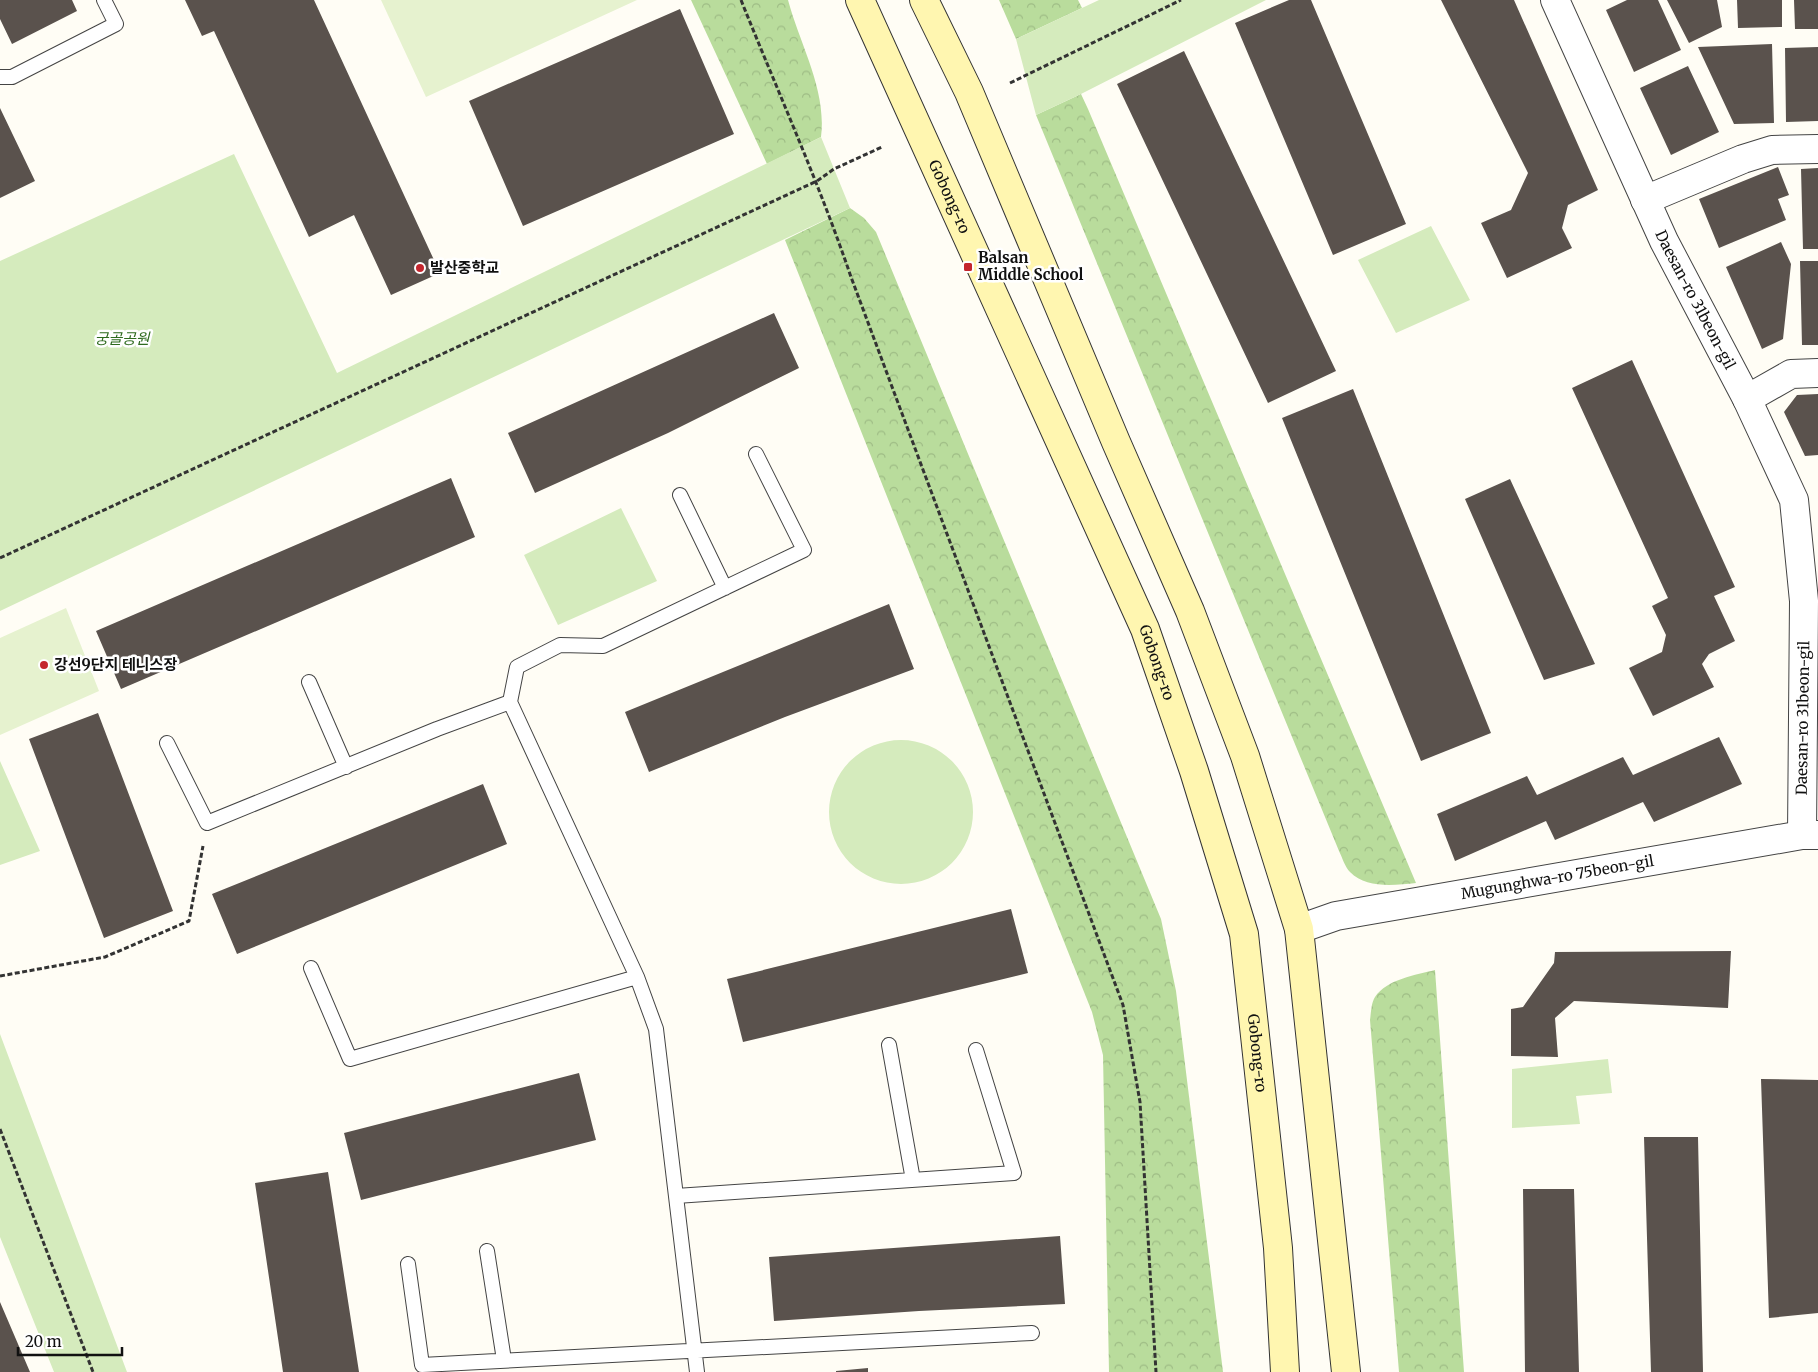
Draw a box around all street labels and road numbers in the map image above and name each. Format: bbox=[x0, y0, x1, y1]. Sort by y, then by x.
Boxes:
street label: Gobong-ro bbox=[925, 157, 975, 237]
street label: Daesan-ro 31beon-gil bbox=[1651, 227, 1740, 373]
street label: Gobong-ro bbox=[1135, 622, 1179, 703]
street label: Daesan-ro 31beon-gil bbox=[1792, 640, 1813, 795]
street label: Mugunghwa-ro 75beon-gil bbox=[1459, 851, 1656, 903]
street label: Gobong-ro bbox=[1244, 1013, 1271, 1093]

